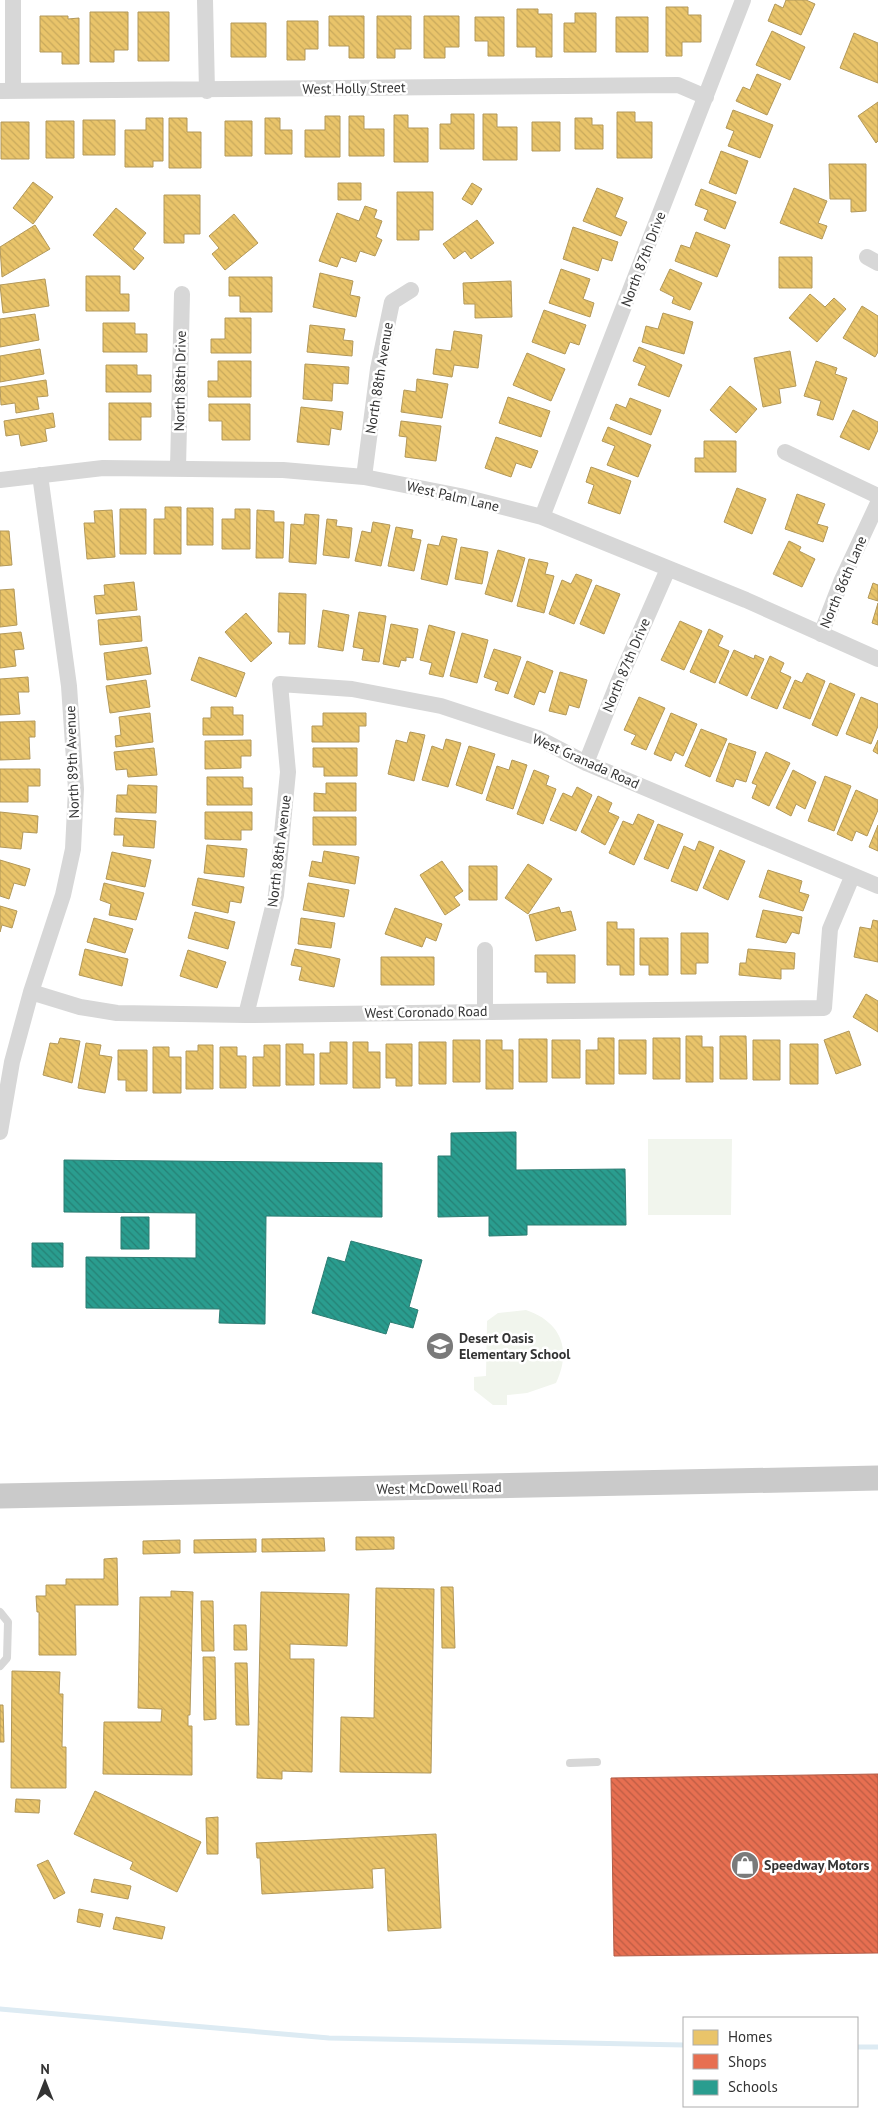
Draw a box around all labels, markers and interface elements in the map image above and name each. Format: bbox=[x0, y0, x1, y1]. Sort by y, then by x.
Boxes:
street label: West Holly Street bbox=[302, 78, 406, 98]
street label: North 87th Drive bbox=[617, 209, 669, 309]
street label: North 88th Avenue bbox=[361, 321, 397, 435]
street label: North 88th Drive bbox=[170, 330, 190, 432]
street label: West Palm Lane bbox=[405, 477, 501, 515]
street label: North 86th Lane bbox=[816, 533, 870, 631]
street label: North 87th Drive bbox=[598, 615, 654, 715]
street label: North 89th Avenue bbox=[61, 705, 83, 819]
street label: West Granada Road bbox=[530, 729, 642, 793]
street label: North 88th Avenue bbox=[263, 794, 295, 908]
street label: West Coronado Road bbox=[364, 1002, 488, 1022]
place label: Desert Oasis Elementary School bbox=[459, 1329, 571, 1363]
school or university icon: Desert Oasis Elementary School bbox=[425, 1331, 455, 1361]
street label: West McDowell Road bbox=[376, 1478, 502, 1498]
shop icon: Speedway Motors bbox=[730, 1850, 760, 1880]
place label: Speedway Motors bbox=[764, 1856, 869, 1874]
legend bbox=[683, 2017, 858, 2107]
text: Homes bbox=[728, 2027, 772, 2046]
text: Shops bbox=[728, 2052, 767, 2071]
north arrow bbox=[20, 2057, 70, 2107]
text: N bbox=[40, 2060, 50, 2078]
text: Schools bbox=[728, 2077, 778, 2096]

